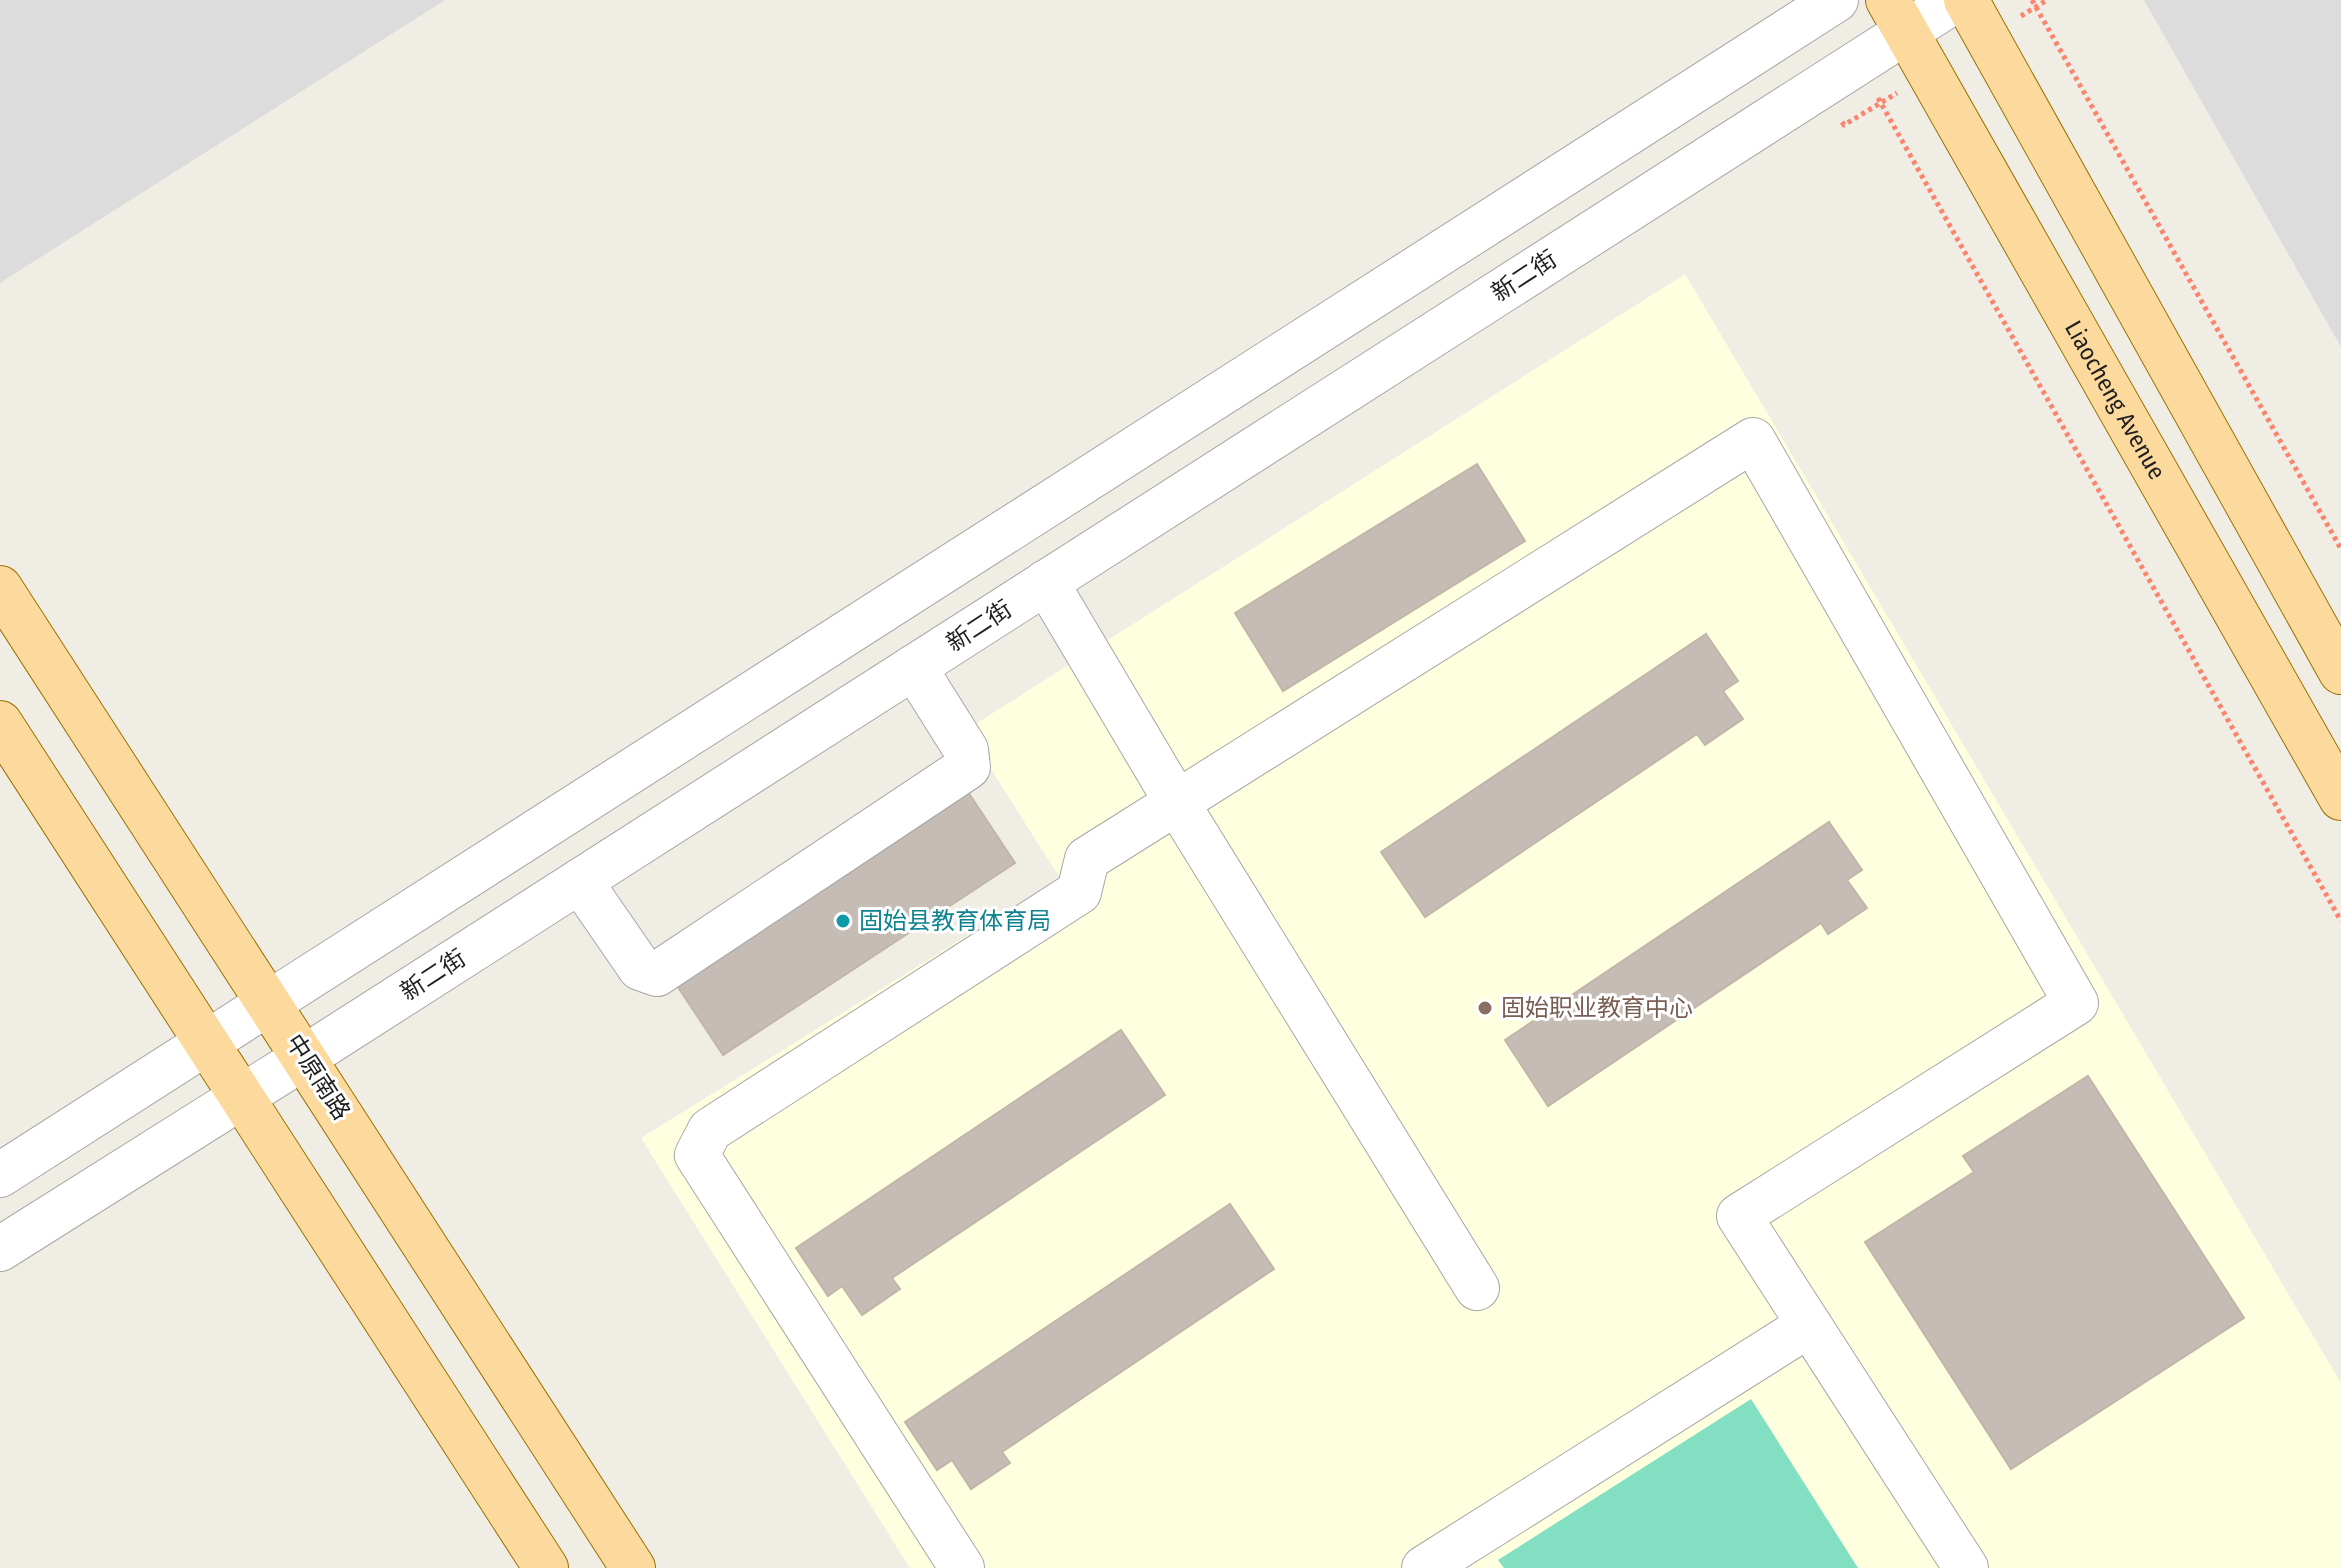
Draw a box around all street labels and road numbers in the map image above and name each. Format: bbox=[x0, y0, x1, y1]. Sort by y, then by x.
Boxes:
street label: 新二街 bbox=[1486, 245, 1562, 307]
street label: Liaocheng Avenue bbox=[2059, 316, 2171, 484]
street label: 新二街 bbox=[941, 595, 1017, 657]
street label: 新二街 bbox=[395, 944, 471, 1006]
street label: 中原南路 bbox=[280, 1029, 356, 1125]

